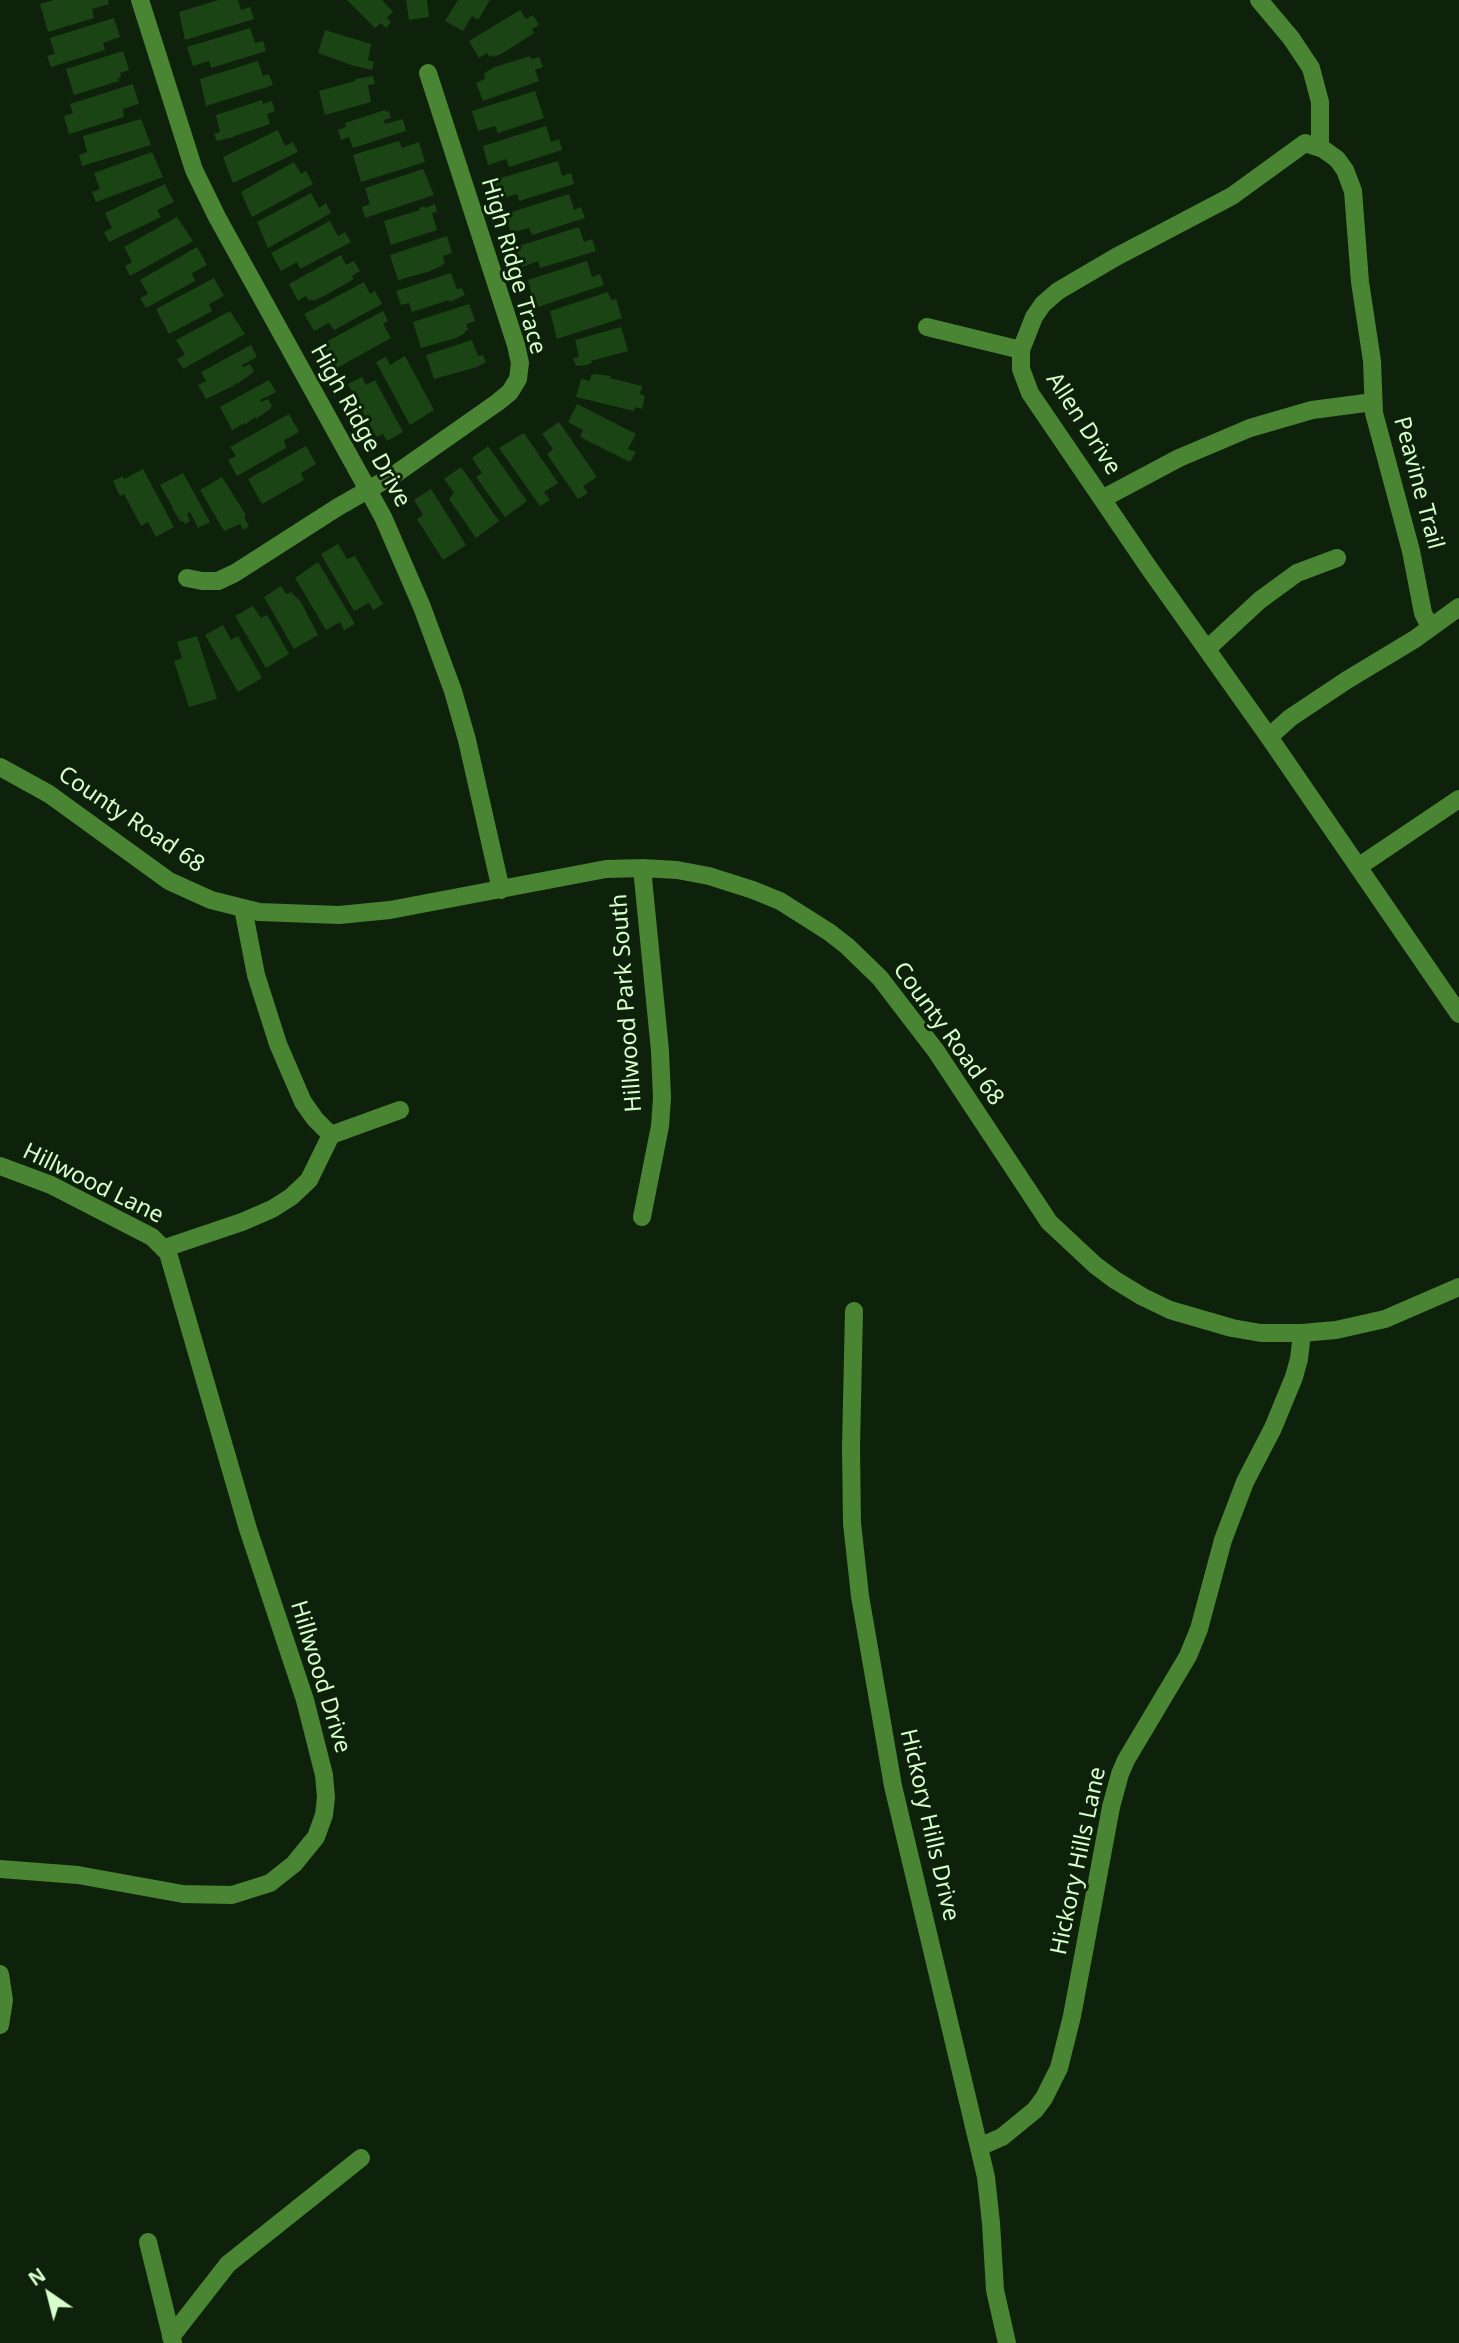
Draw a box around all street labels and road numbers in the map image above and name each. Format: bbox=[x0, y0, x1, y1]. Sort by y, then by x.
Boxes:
street label: High Ridge Trace bbox=[475, 175, 551, 357]
street label: High Ridge Drive bbox=[304, 340, 416, 512]
street label: Allen Drive bbox=[1040, 368, 1126, 480]
street label: Peavine Trail bbox=[1387, 414, 1449, 552]
street label: County Road 68 bbox=[53, 761, 209, 879]
street label: Hillwood Park South bbox=[606, 893, 648, 1113]
street label: County Road 68 bbox=[887, 957, 1009, 1111]
street label: Hillwood Lane bbox=[18, 1138, 168, 1230]
street label: Hillwood Drive bbox=[284, 1598, 356, 1756]
street label: Hickory Hills Drive bbox=[893, 1726, 965, 1924]
street label: Hickory Hills Lane bbox=[1046, 1765, 1112, 1957]

